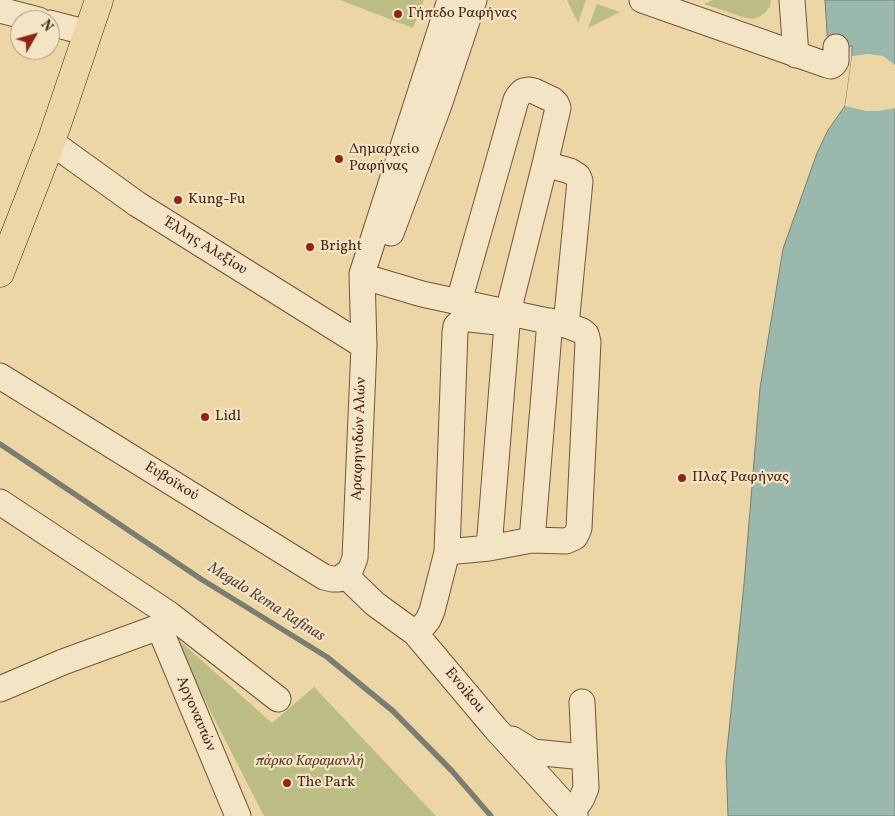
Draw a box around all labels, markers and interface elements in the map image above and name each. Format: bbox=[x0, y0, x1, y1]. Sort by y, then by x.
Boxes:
place label: Γήπεδο Ραφήνας bbox=[408, 5, 517, 23]
marker: Γήπεδο Ραφήνας bbox=[392, 8, 404, 20]
north arrow bbox=[10, 10, 60, 60]
text: N bbox=[36, 16, 57, 36]
place label: Δημαρχείο Ραφήνας bbox=[349, 141, 419, 176]
marker: Δημαρχείο Ραφήνας bbox=[333, 153, 345, 165]
place label: Kung-Fu bbox=[188, 191, 246, 209]
marker: Kung-Fu bbox=[172, 194, 184, 206]
street label: Έλλης Αλεξίου bbox=[160, 214, 250, 280]
place label: Bright bbox=[320, 238, 362, 256]
marker: Bright bbox=[304, 241, 316, 253]
street label: Αραφηνιδών Αλών bbox=[349, 377, 371, 501]
place label: Lidl bbox=[215, 408, 241, 426]
marker: Lidl bbox=[199, 411, 211, 423]
street label: Ευβοϊκού bbox=[141, 458, 201, 506]
place label: Πλαζ Ραφήνας bbox=[692, 469, 789, 487]
marker: Πλαζ Ραφήνας bbox=[676, 472, 688, 484]
water label: Megalo Rema Rafinas bbox=[204, 559, 328, 647]
street label: Evoikou bbox=[440, 665, 488, 717]
street label: Αργοναυτών bbox=[171, 674, 219, 754]
park label: πάρκο Καραμανλή bbox=[256, 753, 364, 771]
place label: The Park bbox=[297, 774, 355, 792]
marker: The Park bbox=[281, 777, 293, 789]

